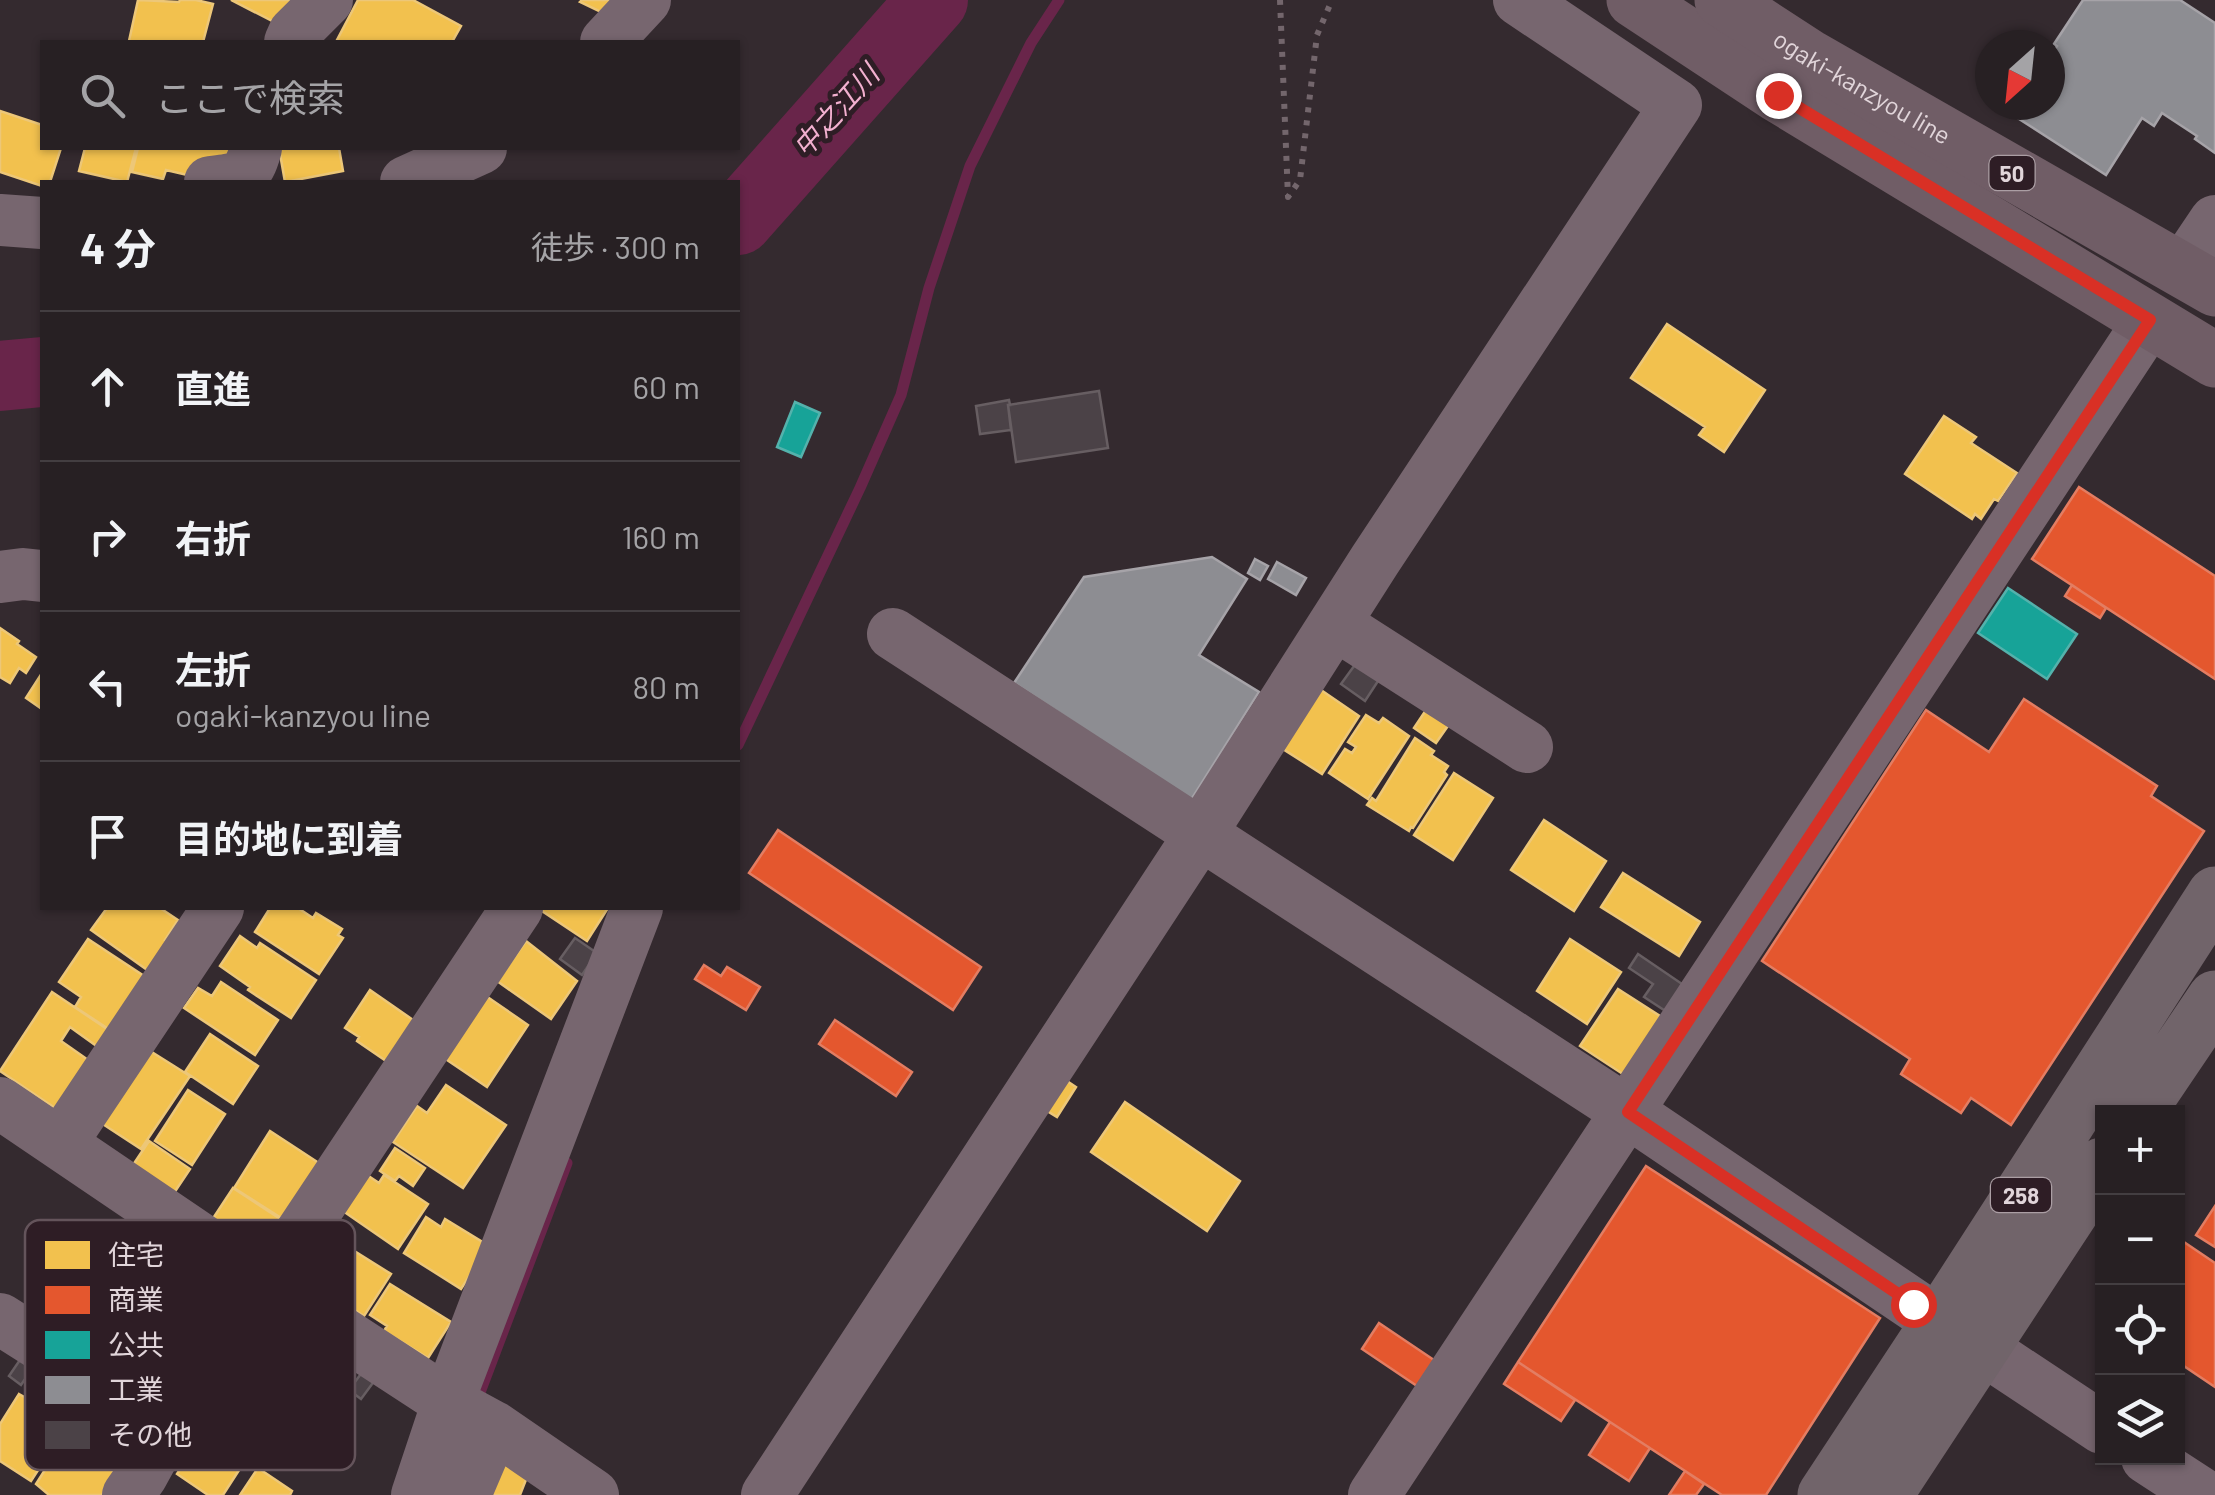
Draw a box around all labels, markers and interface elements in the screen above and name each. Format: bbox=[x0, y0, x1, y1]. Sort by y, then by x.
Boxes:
street label: ogaki-kanzyou line bbox=[1768, 23, 1956, 150]
north arrow bbox=[1975, 30, 2065, 120]
search box bbox=[40, 40, 740, 150]
water label: 中之江川 bbox=[785, 55, 887, 163]
icon: search bbox=[75, 68, 130, 123]
route end bbox=[1756, 73, 1802, 119]
text: ここで検索 bbox=[155, 74, 345, 120]
road number: 50 bbox=[1990, 156, 2034, 190]
text: 4 分 bbox=[80, 222, 156, 272]
text: 徒歩 · 300 m bbox=[531, 227, 700, 265]
icon: ahead bbox=[80, 359, 135, 414]
text: 直進 bbox=[175, 365, 251, 411]
text: 60 m bbox=[633, 367, 700, 405]
icon: right bbox=[80, 509, 135, 564]
text: 右折 bbox=[175, 515, 251, 561]
text: 160 m bbox=[621, 517, 700, 555]
text: 左折 bbox=[175, 646, 251, 692]
icon: left bbox=[80, 659, 135, 714]
text: 80 m bbox=[632, 667, 700, 705]
text: ogaki-kanzyou line bbox=[175, 695, 431, 733]
icon: arrive bbox=[80, 809, 135, 864]
text: 目的地に到着 bbox=[175, 815, 403, 861]
map controls bbox=[2095, 1105, 2185, 1465]
button: + bbox=[2095, 1105, 2185, 1195]
road number: 258 bbox=[1991, 1178, 2051, 1212]
button: − bbox=[2095, 1195, 2185, 1285]
legend bbox=[25, 1220, 355, 1470]
text: 住宅 bbox=[108, 1237, 164, 1271]
text: 商業 bbox=[108, 1282, 164, 1316]
route start bbox=[1891, 1282, 1937, 1328]
button: locate bbox=[2095, 1285, 2185, 1375]
text: 公共 bbox=[108, 1327, 164, 1361]
text: 工業 bbox=[108, 1372, 164, 1406]
button: layers bbox=[2095, 1375, 2185, 1465]
text: その他 bbox=[108, 1417, 192, 1451]

